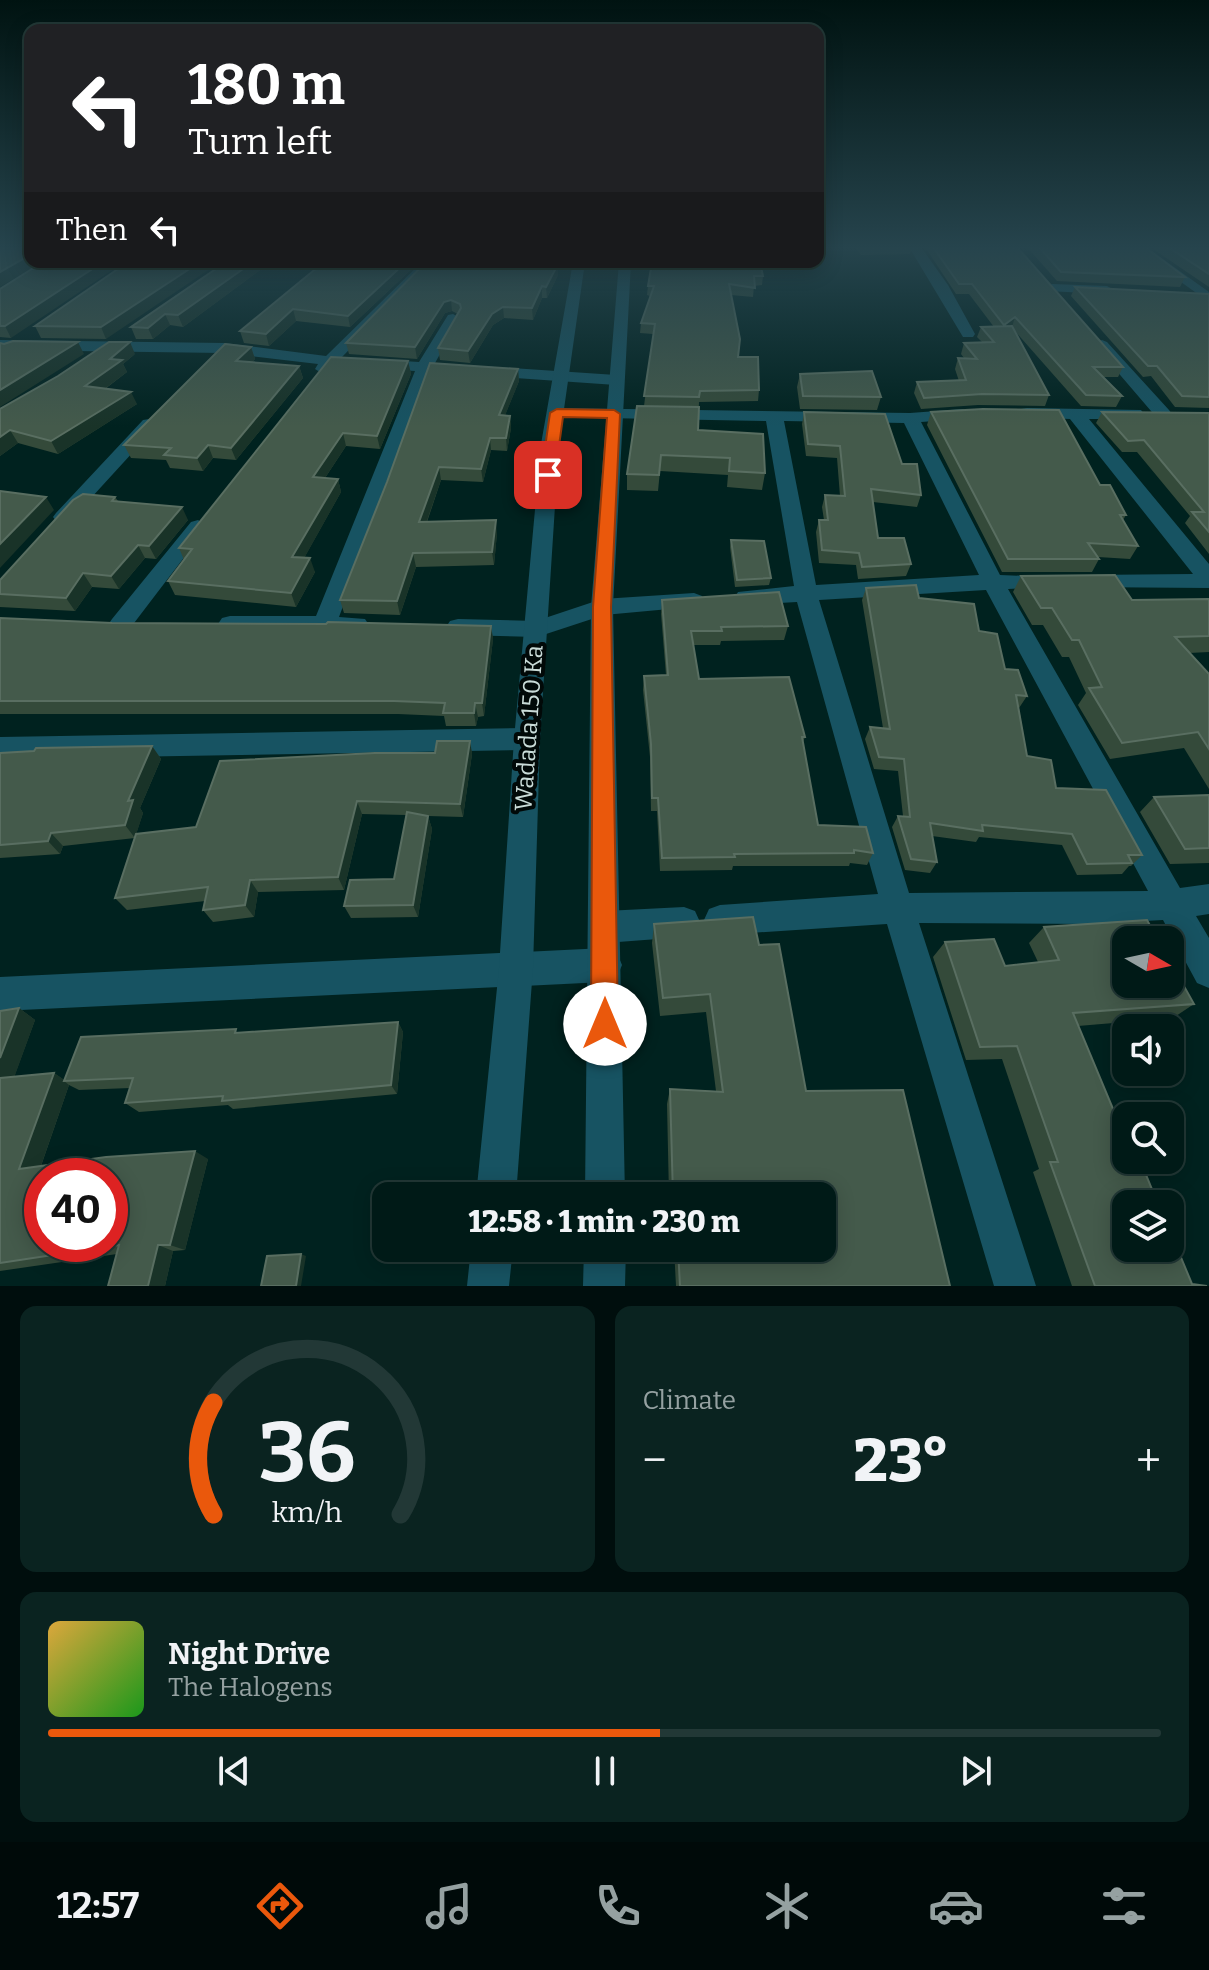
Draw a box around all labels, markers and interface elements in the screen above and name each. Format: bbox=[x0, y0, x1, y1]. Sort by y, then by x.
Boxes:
text: 180 m bbox=[188, 52, 345, 119]
icon: left bbox=[56, 56, 160, 160]
text: Turn left bbox=[188, 120, 332, 164]
icon: left bbox=[143, 208, 187, 252]
text: Then bbox=[56, 212, 127, 248]
pin bbox=[514, 441, 582, 509]
icon: arrive bbox=[526, 453, 570, 497]
street label: Wadada 150 Ka bbox=[509, 644, 549, 812]
north arrow bbox=[1112, 926, 1184, 998]
map controls bbox=[1112, 926, 1184, 1262]
position arrow bbox=[563, 982, 647, 1066]
button: sound bbox=[1112, 1014, 1184, 1086]
button: search bbox=[1112, 1102, 1184, 1174]
speed limit sign: 40 bbox=[24, 1158, 128, 1262]
button: layers bbox=[1112, 1190, 1184, 1262]
text: 12:58 · 1 min · 230 m bbox=[469, 1204, 739, 1240]
text: Climate bbox=[643, 1385, 736, 1416]
text: 36 bbox=[259, 1403, 356, 1503]
text: 23° bbox=[854, 1425, 949, 1497]
text: − bbox=[643, 1434, 667, 1487]
text: + bbox=[1136, 1434, 1161, 1487]
text: km/h bbox=[272, 1495, 343, 1530]
text: Night Drive bbox=[168, 1636, 330, 1672]
text: The Halogens bbox=[168, 1672, 333, 1703]
icon: previous bbox=[212, 1749, 256, 1793]
icon: pause bbox=[583, 1749, 627, 1793]
icon: next bbox=[954, 1749, 998, 1793]
icon: directions bbox=[252, 1878, 308, 1934]
icon: music bbox=[421, 1878, 477, 1934]
icon: phone bbox=[590, 1878, 646, 1934]
icon: climate bbox=[759, 1878, 815, 1934]
icon: car bbox=[928, 1878, 984, 1934]
icon: filters bbox=[1096, 1878, 1152, 1934]
text: 12:57 bbox=[56, 1884, 139, 1928]

